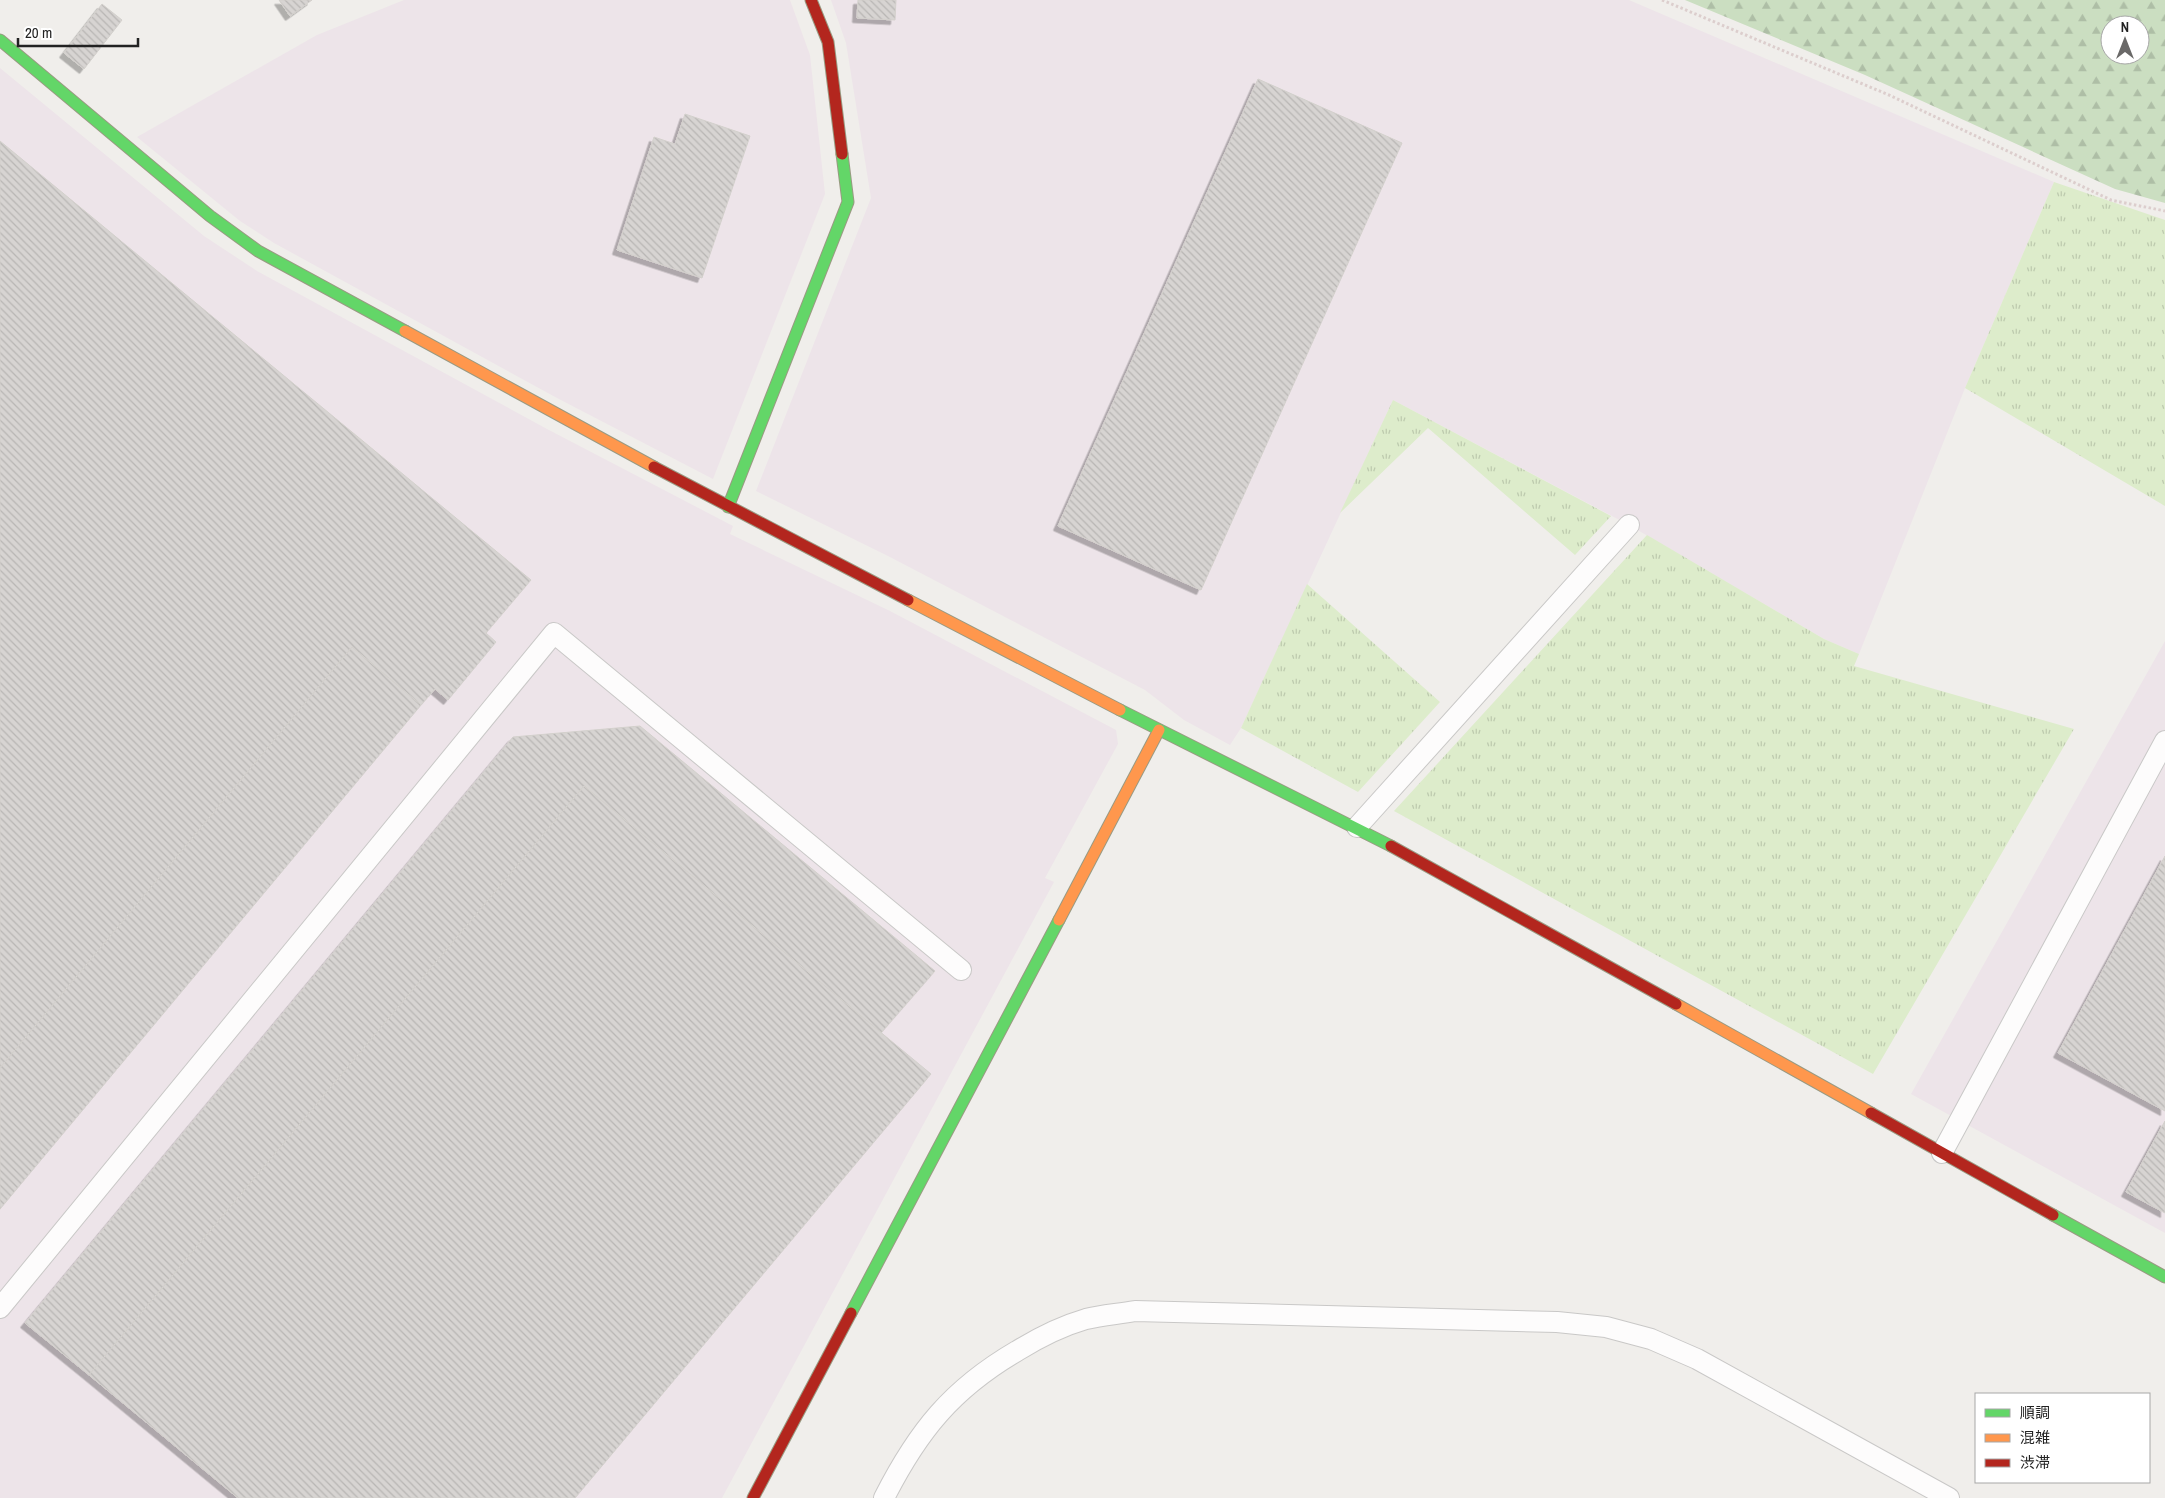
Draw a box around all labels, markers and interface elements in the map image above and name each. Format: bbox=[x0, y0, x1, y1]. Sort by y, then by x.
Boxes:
scale bar bbox=[18, 15, 138, 47]
north arrow bbox=[2100, 15, 2150, 65]
text: N bbox=[2121, 18, 2129, 36]
text: 20 m bbox=[25, 22, 52, 43]
legend bbox=[1975, 1393, 2150, 1483]
text: 順調 bbox=[2020, 1402, 2050, 1423]
text: 混雑 bbox=[2020, 1427, 2050, 1448]
text: 渋滞 bbox=[2020, 1452, 2050, 1473]

